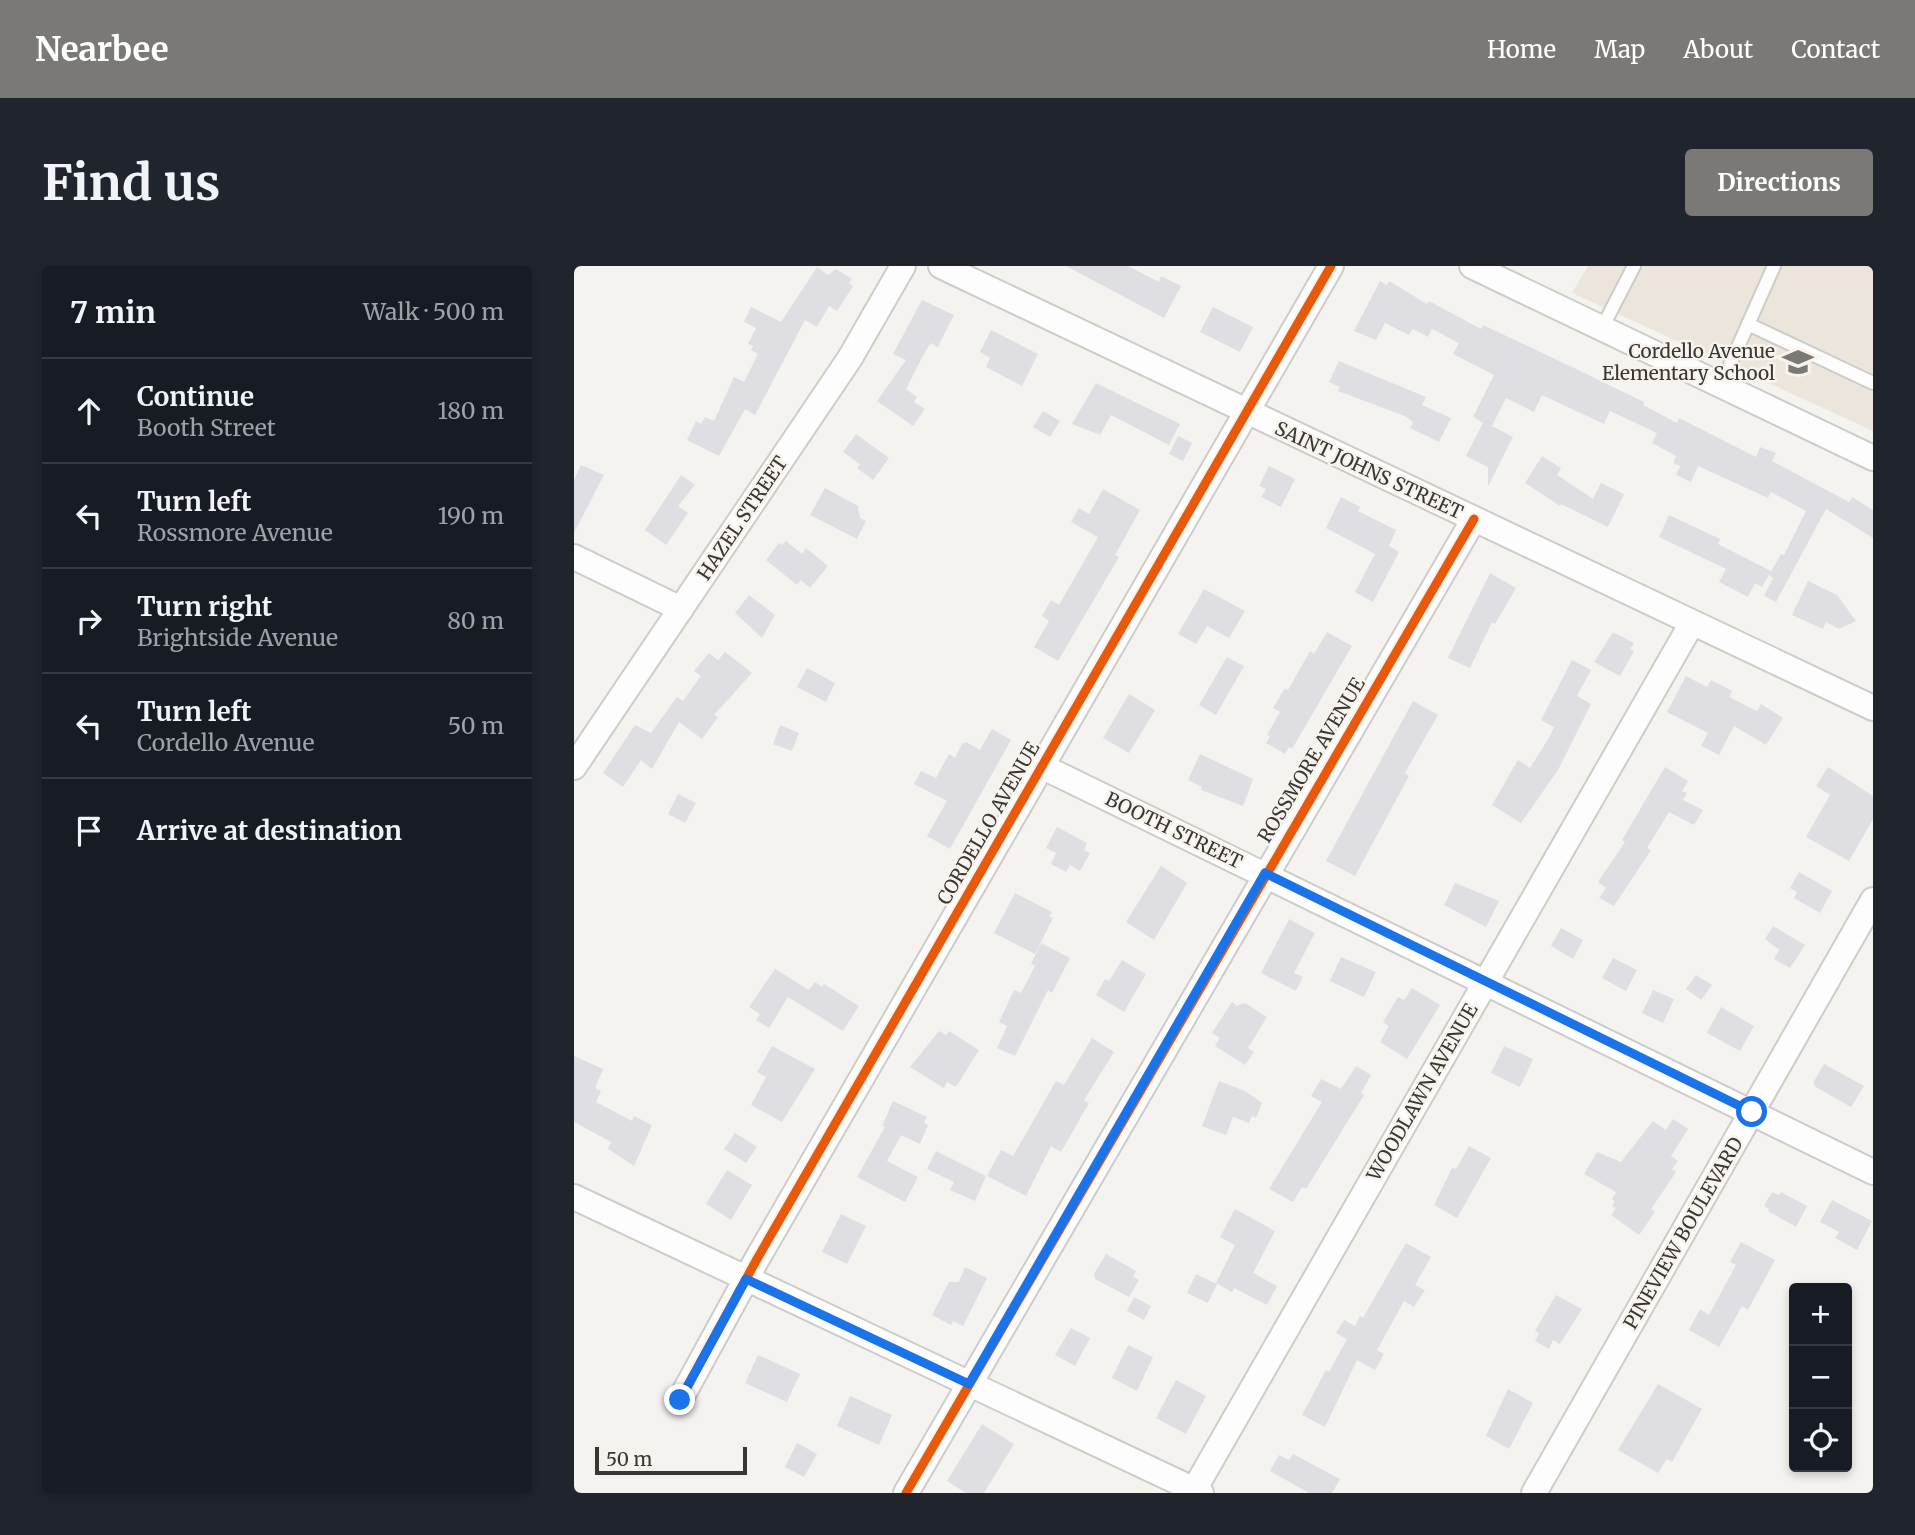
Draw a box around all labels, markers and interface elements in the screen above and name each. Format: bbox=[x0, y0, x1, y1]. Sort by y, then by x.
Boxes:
text: Nearbee bbox=[35, 29, 169, 70]
text: Home bbox=[1487, 34, 1556, 65]
text: Map bbox=[1594, 34, 1645, 65]
text: About bbox=[1683, 34, 1753, 65]
text: Contact bbox=[1791, 34, 1880, 65]
button: Directions bbox=[1685, 149, 1873, 216]
text: Find us bbox=[42, 152, 220, 213]
text: 7 min bbox=[70, 293, 156, 331]
text: Walk · 500 m bbox=[363, 297, 504, 326]
place label: Cordello Avenue Elementary School bbox=[1602, 339, 1775, 385]
school or university icon: Cordello Avenue Elementary School bbox=[1781, 345, 1815, 379]
text: Continue bbox=[137, 380, 254, 413]
icon: ahead bbox=[70, 392, 108, 430]
text: 180 m bbox=[438, 396, 504, 425]
text: Booth Street bbox=[137, 413, 276, 442]
street label: SAINT JOHNS STREET bbox=[1271, 416, 1467, 524]
street label: HAZEL STREET bbox=[692, 451, 792, 585]
text: Turn left bbox=[137, 485, 251, 518]
icon: left bbox=[70, 497, 108, 535]
text: 190 m bbox=[438, 501, 504, 530]
text: Rossmore Avenue bbox=[137, 518, 333, 547]
text: Turn right bbox=[137, 590, 272, 623]
icon: right bbox=[70, 602, 108, 640]
text: 80 m bbox=[447, 606, 504, 635]
text: Brightside Avenue bbox=[137, 623, 338, 652]
street label: ROSSMORE AVENUE bbox=[1252, 673, 1370, 847]
text: Turn left bbox=[137, 695, 251, 728]
icon: left bbox=[70, 707, 108, 745]
text: 50 m bbox=[448, 711, 504, 740]
text: Cordello Avenue bbox=[137, 728, 314, 757]
street label: CORDELLO AVENUE bbox=[932, 737, 1044, 909]
street label: BOOTH STREET bbox=[1102, 786, 1246, 874]
icon: arrive bbox=[70, 812, 108, 850]
text: Arrive at destination bbox=[137, 814, 402, 847]
street label: WOODLAWN AVENUE bbox=[1361, 999, 1483, 1186]
route start bbox=[1736, 1096, 1767, 1127]
street label: PINEVIEW BOULEVARD bbox=[1618, 1133, 1748, 1333]
map controls bbox=[1789, 1283, 1852, 1472]
button: + bbox=[1789, 1283, 1852, 1346]
button: − bbox=[1789, 1346, 1852, 1409]
route end bbox=[664, 1384, 695, 1415]
button: locate bbox=[1789, 1409, 1852, 1472]
scale bar bbox=[595, 1444, 747, 1476]
text: 50 m bbox=[606, 1447, 652, 1471]

